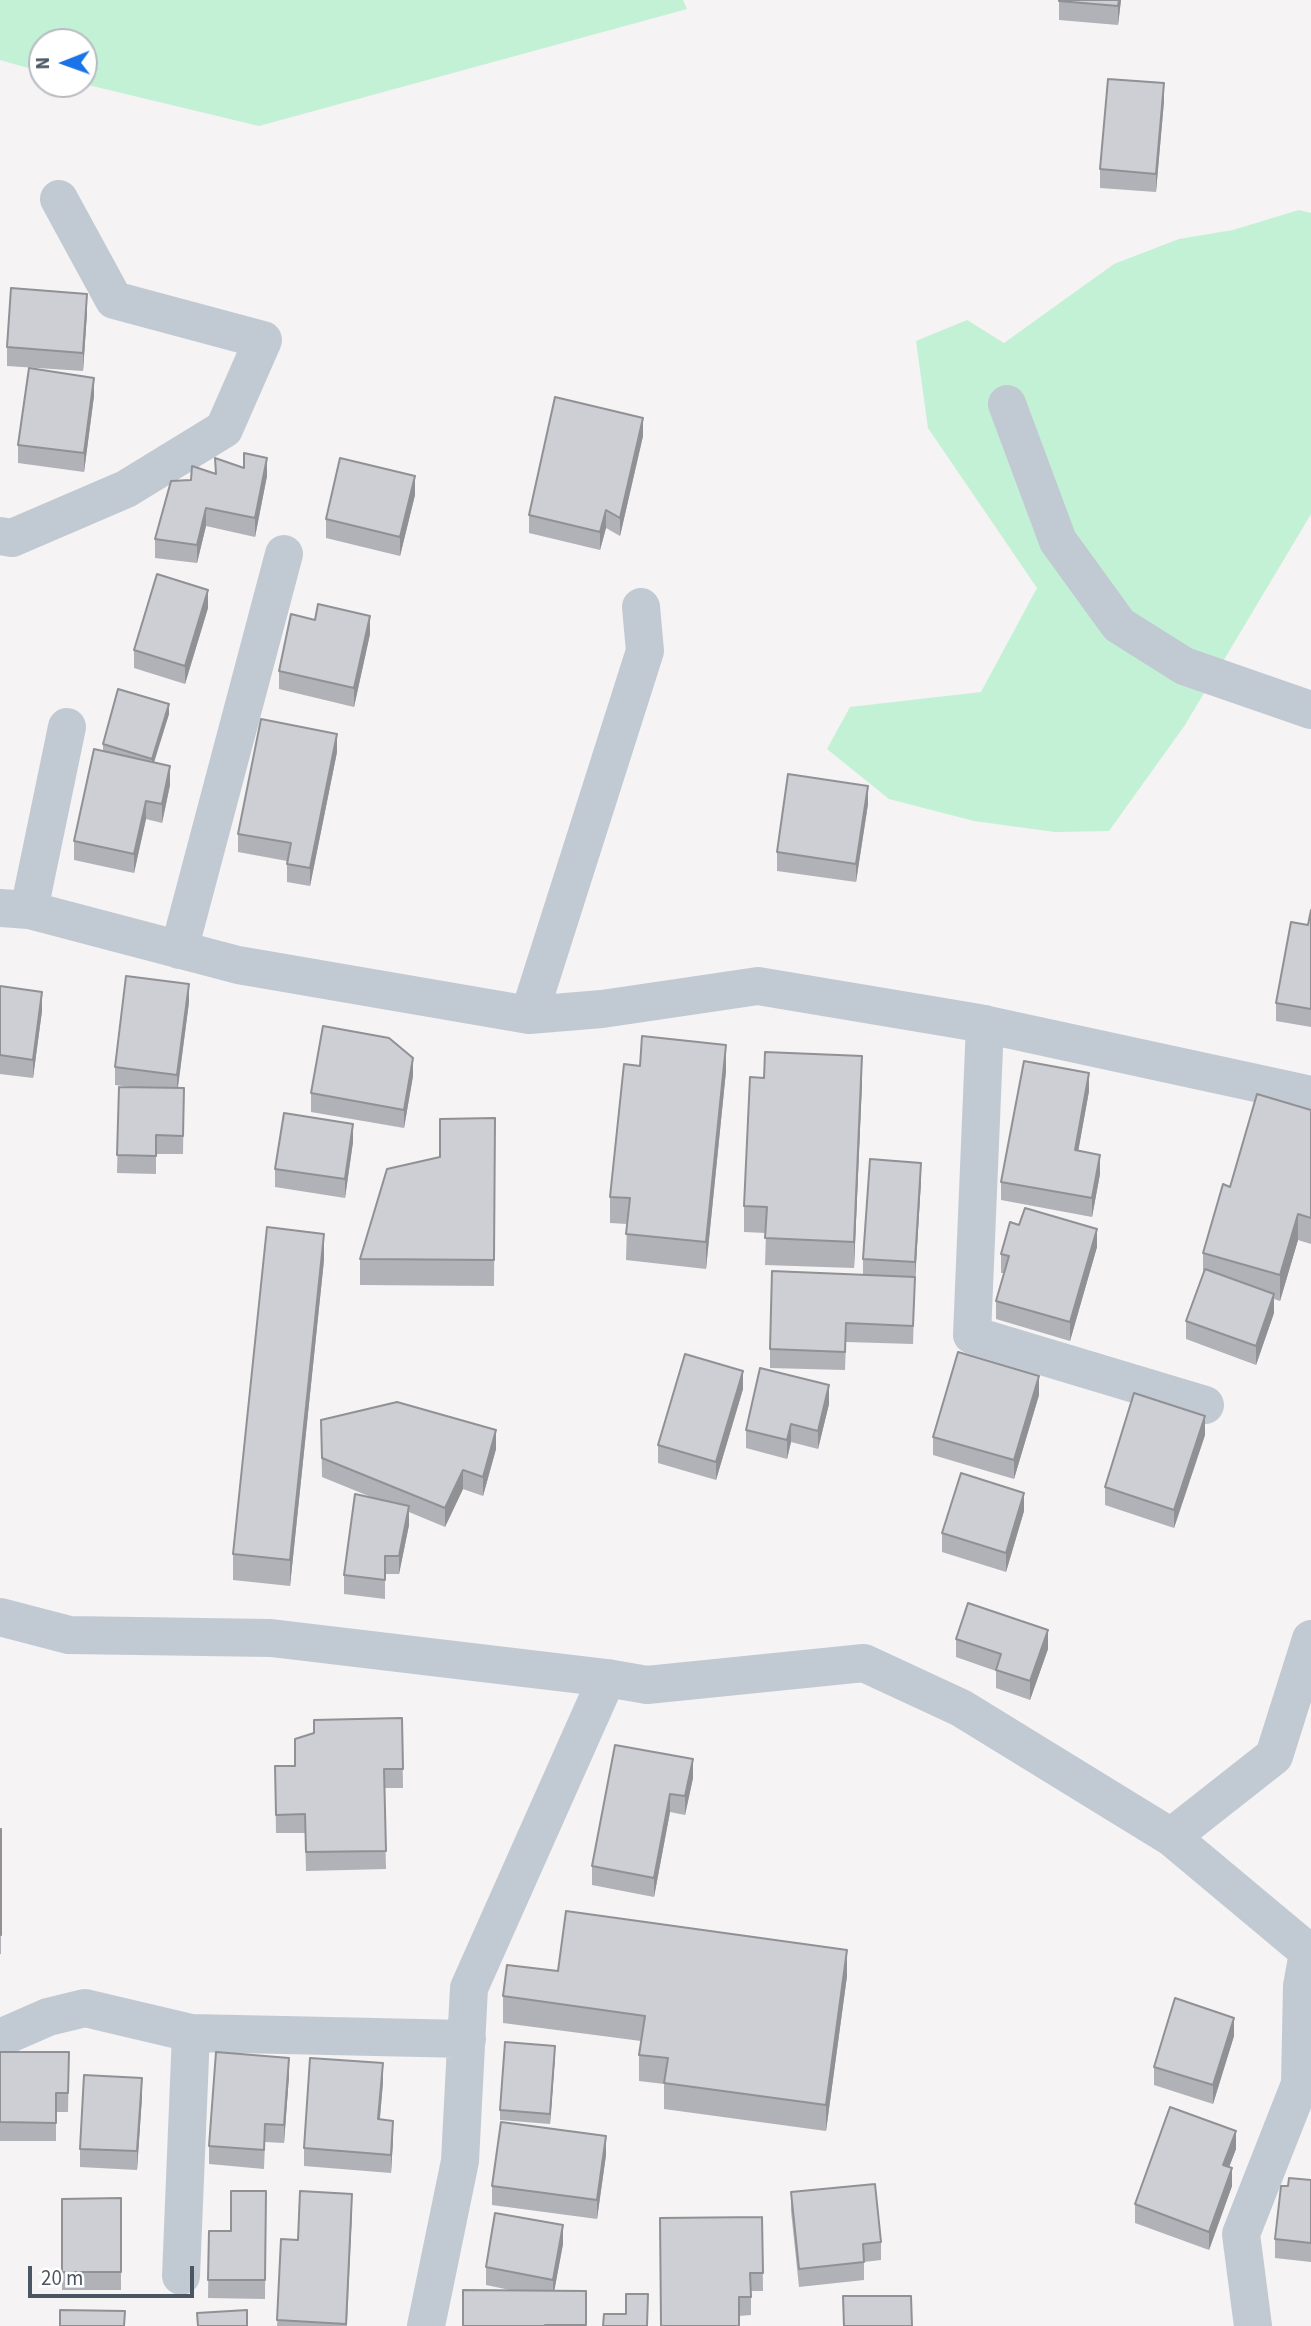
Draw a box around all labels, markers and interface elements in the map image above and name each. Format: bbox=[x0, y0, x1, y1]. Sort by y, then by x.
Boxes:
north arrow bbox=[28, 28, 98, 98]
text: N bbox=[30, 57, 57, 70]
scale bar bbox=[32, 2252, 198, 2296]
text: 20 m bbox=[41, 2263, 83, 2293]

